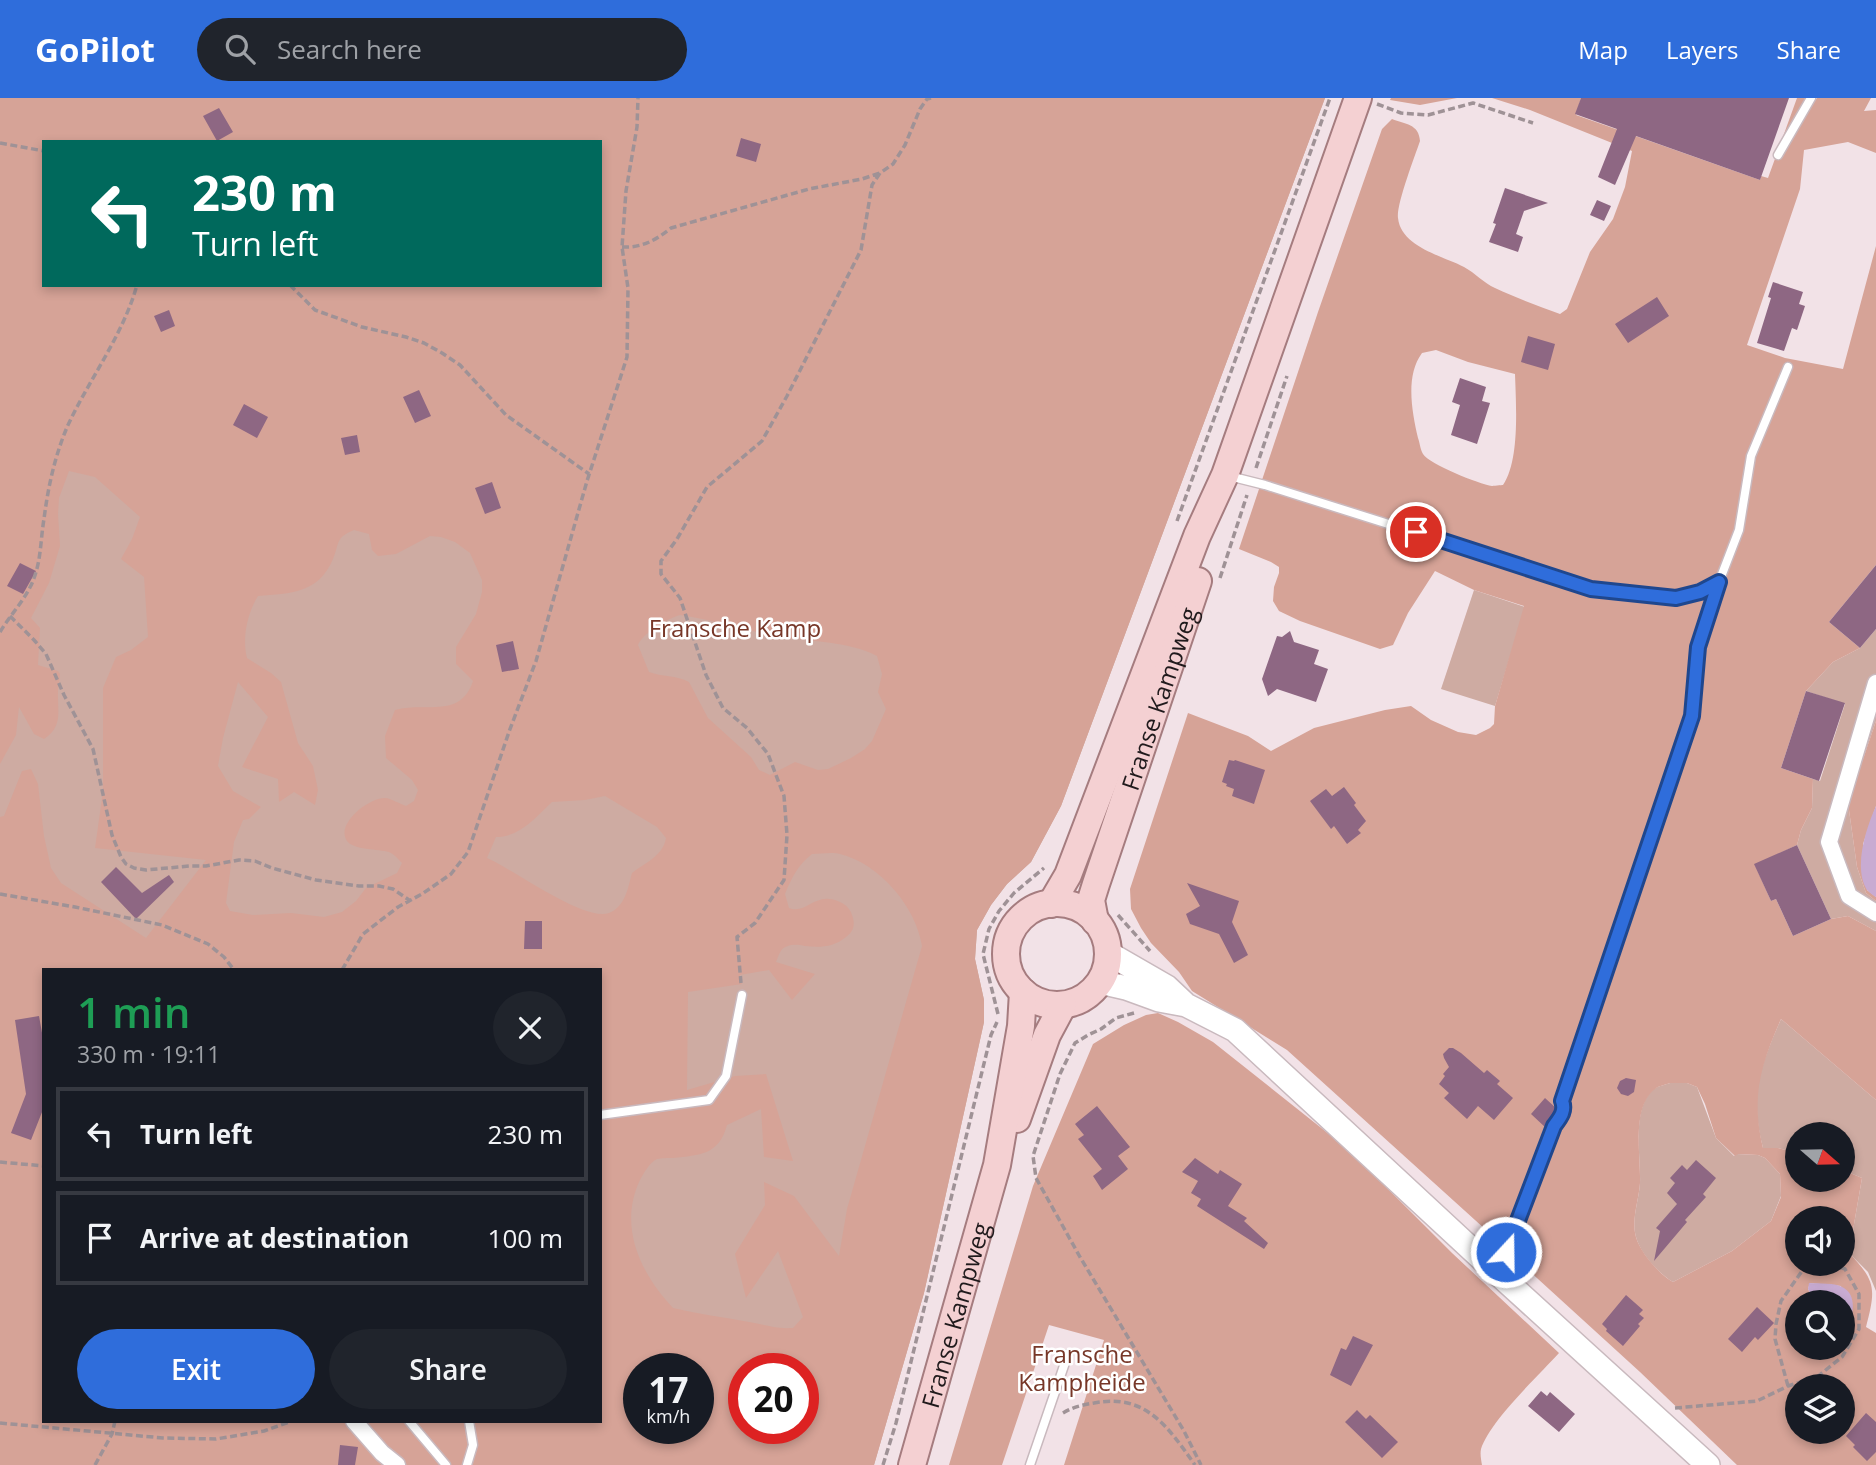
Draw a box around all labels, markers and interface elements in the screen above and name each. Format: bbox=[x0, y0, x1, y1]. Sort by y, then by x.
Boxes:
search box bbox=[197, 18, 687, 81]
text: GoPilot bbox=[35, 27, 155, 72]
icon: search bbox=[221, 30, 259, 68]
text: Search here bbox=[277, 31, 422, 67]
text: Map bbox=[1578, 33, 1628, 66]
text: Layers bbox=[1666, 33, 1739, 66]
text: Share bbox=[1777, 33, 1841, 66]
text: 230 m bbox=[192, 159, 337, 225]
icon: left bbox=[77, 168, 168, 259]
text: Turn left bbox=[192, 222, 318, 265]
pin bbox=[1386, 502, 1446, 562]
icon: arrive bbox=[1397, 513, 1435, 551]
street label: Franse Kampweg bbox=[1112, 602, 1205, 794]
park label: Fransche Kamp bbox=[649, 611, 821, 644]
text: 1 min bbox=[77, 983, 190, 1040]
button: close bbox=[493, 991, 567, 1065]
text: 330 m · 19:11 bbox=[77, 1038, 220, 1070]
icon: left bbox=[81, 1115, 119, 1153]
text: Turn left bbox=[140, 1116, 252, 1152]
text: 230 m bbox=[488, 1116, 563, 1152]
north arrow bbox=[1785, 1122, 1855, 1192]
map controls bbox=[1785, 1122, 1855, 1444]
button: sound bbox=[1785, 1206, 1855, 1276]
position arrow bbox=[1469, 1215, 1543, 1289]
street label: Franse Kampweg bbox=[913, 1218, 997, 1412]
icon: arrive bbox=[81, 1219, 119, 1257]
text: Arrive at destination bbox=[140, 1220, 409, 1256]
text: 100 m bbox=[488, 1220, 563, 1256]
button: search bbox=[1785, 1290, 1855, 1360]
button: Exit bbox=[77, 1329, 315, 1409]
button: Share bbox=[329, 1329, 567, 1409]
park label: Fransche Kampheide bbox=[1018, 1337, 1146, 1398]
speed limit sign: 20 bbox=[728, 1353, 819, 1444]
text: 17 bbox=[648, 1366, 689, 1413]
button: layers bbox=[1785, 1374, 1855, 1444]
text: km/h bbox=[647, 1404, 690, 1428]

